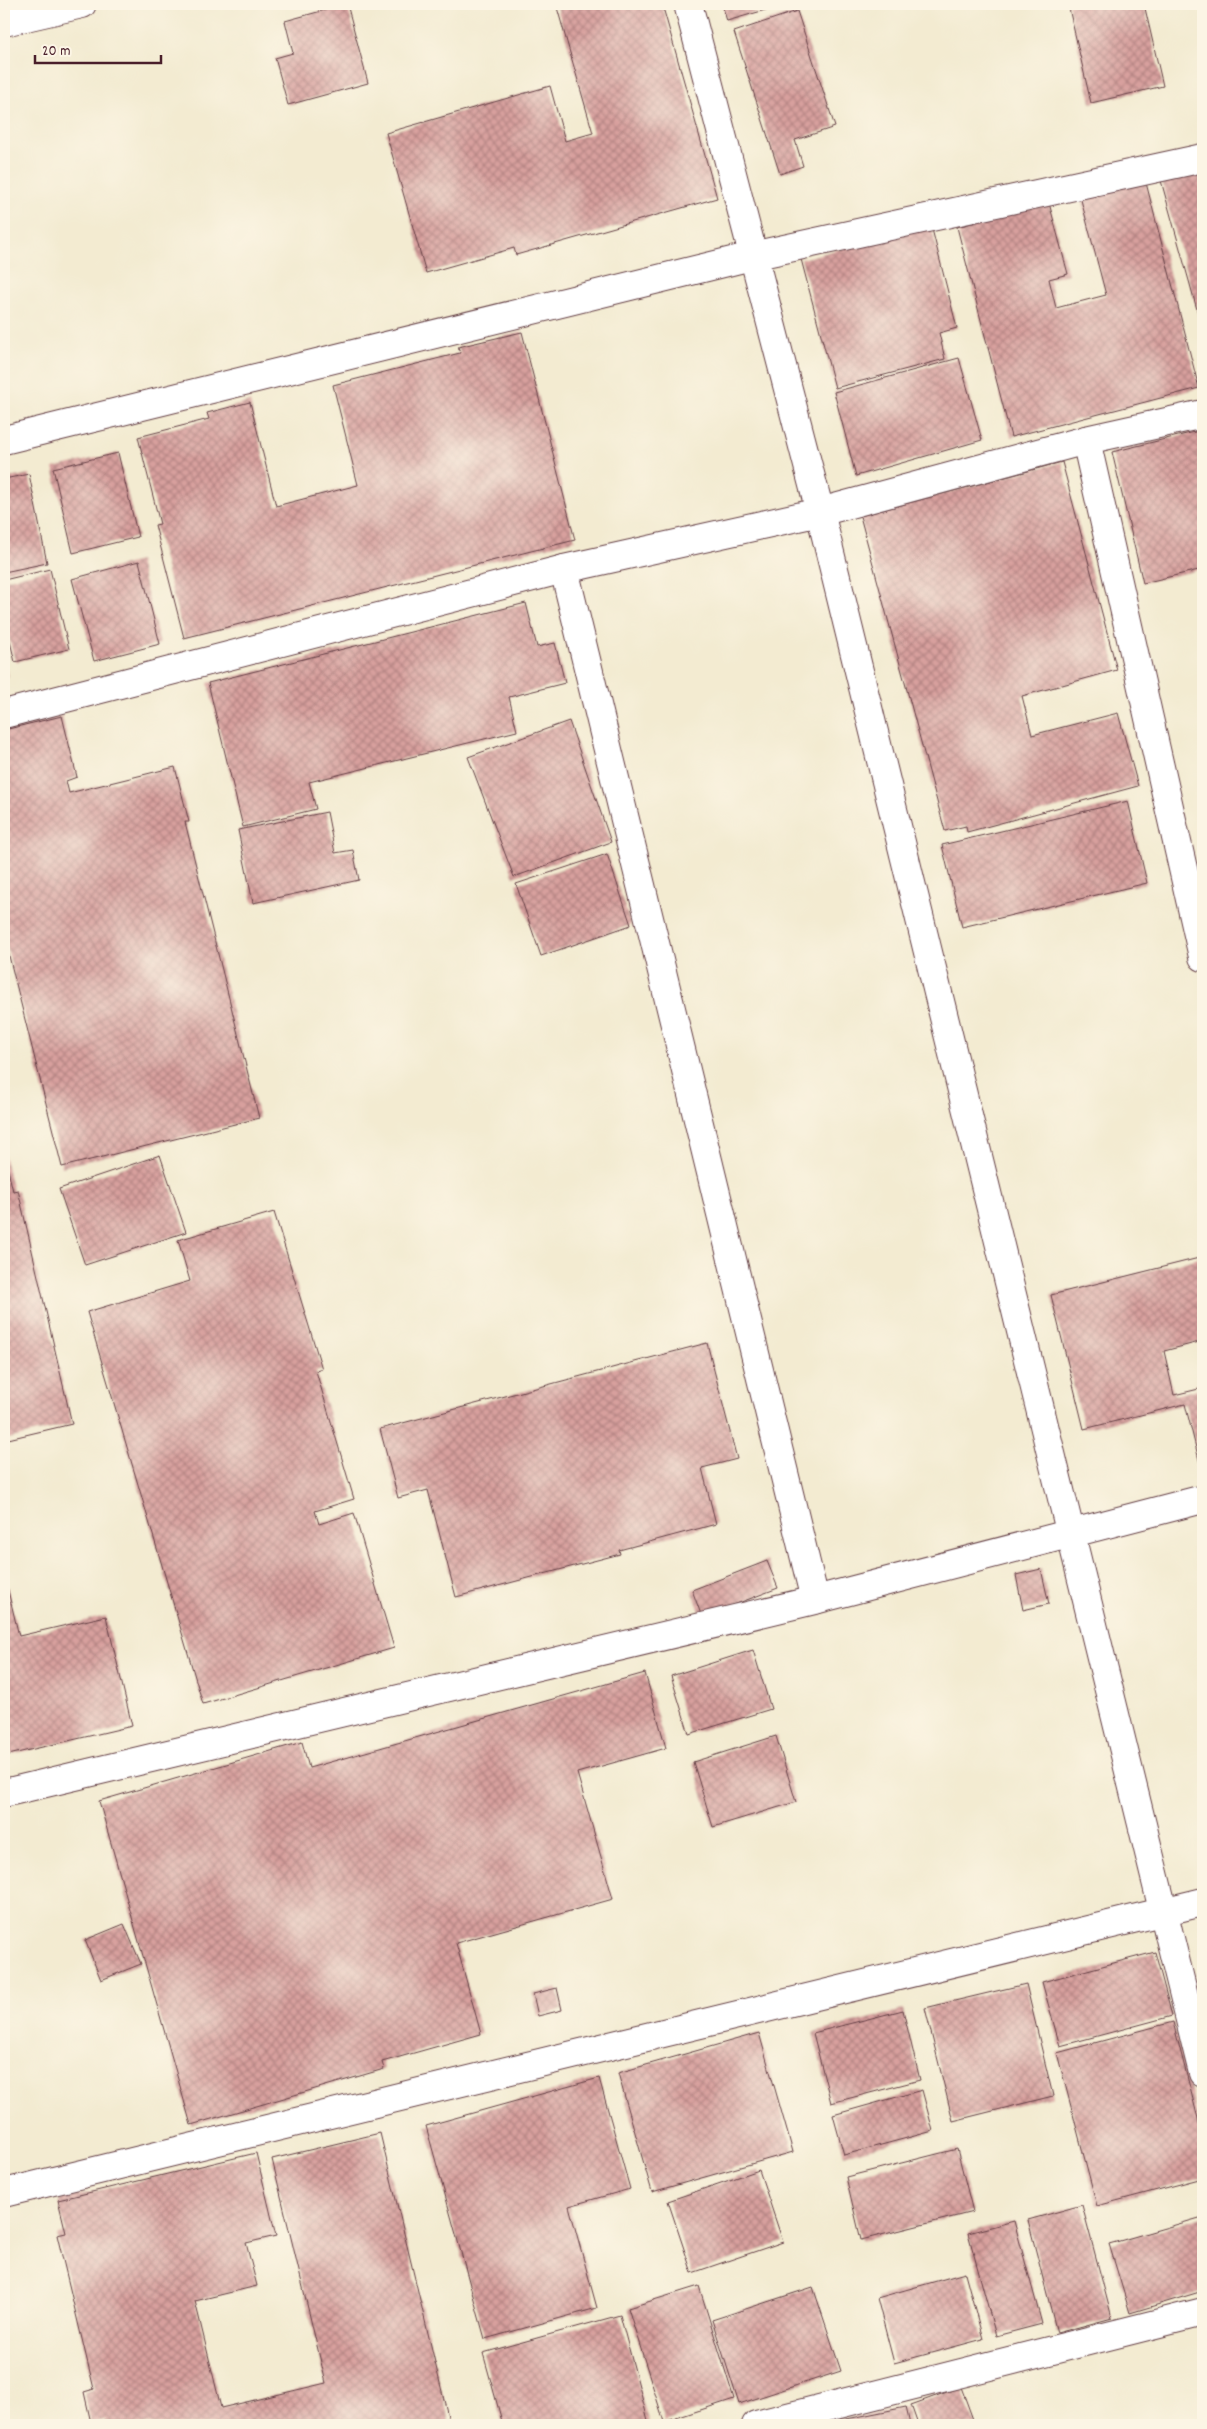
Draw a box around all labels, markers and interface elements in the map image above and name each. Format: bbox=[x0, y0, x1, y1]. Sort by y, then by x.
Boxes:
scale bar bbox=[35, 32, 161, 64]
text: 20 m bbox=[42, 41, 70, 63]

